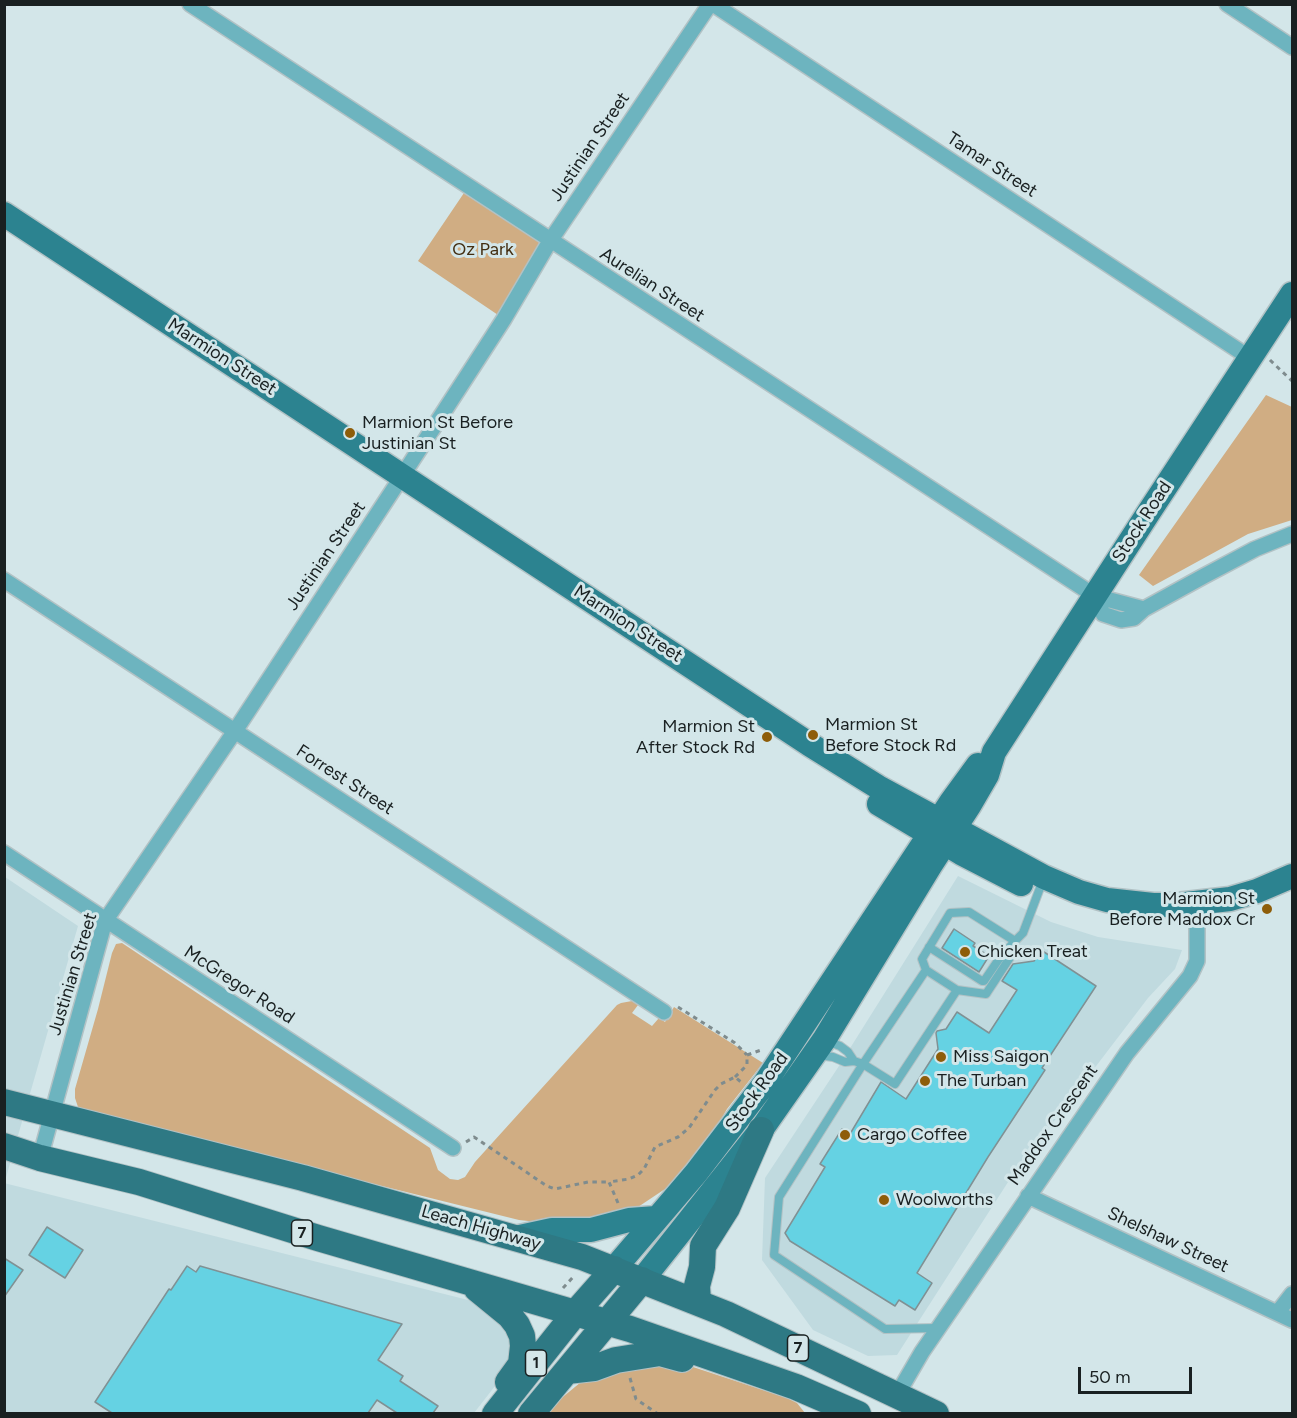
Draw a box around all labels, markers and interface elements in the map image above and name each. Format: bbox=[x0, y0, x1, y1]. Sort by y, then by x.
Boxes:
street label: Justinian Street bbox=[546, 88, 634, 206]
street label: Tamar Street bbox=[943, 128, 1041, 202]
park label: Oz Park bbox=[452, 239, 514, 261]
street label: Aurelian Street bbox=[596, 243, 708, 327]
street label: Marmion Street bbox=[164, 314, 280, 400]
place label: Marmion St Before Justinian St bbox=[362, 412, 513, 454]
marker: Marmion St Before Justinian St bbox=[343, 426, 357, 440]
street label: Stock Road bbox=[1108, 477, 1176, 567]
street label: Justinian Street bbox=[282, 497, 370, 615]
street label: Marmion Street bbox=[570, 581, 686, 667]
place label: Marmion St Before Stock Rd bbox=[825, 714, 956, 756]
place label: Marmion St After Stock Rd bbox=[636, 716, 755, 758]
marker: Marmion St Before Stock Rd bbox=[806, 728, 820, 742]
marker: Marmion St After Stock Rd bbox=[760, 730, 774, 744]
street label: Forrest Street bbox=[292, 740, 398, 820]
place label: Marmion St Before Maddox Cr bbox=[1109, 888, 1255, 930]
marker: Marmion St Before Maddox Cr bbox=[1260, 902, 1274, 916]
street label: Justinian Street bbox=[44, 910, 102, 1038]
street label: McGregor Road bbox=[180, 941, 298, 1029]
place label: Chicken Treat bbox=[977, 941, 1088, 963]
marker: Chicken Treat bbox=[958, 945, 972, 959]
place label: Miss Saigon bbox=[953, 1046, 1049, 1068]
street label: Stock Road bbox=[721, 1048, 793, 1136]
marker: Miss Saigon bbox=[934, 1050, 948, 1064]
street label: Maddox Crescent bbox=[1003, 1060, 1103, 1190]
place label: The Turban bbox=[937, 1070, 1026, 1092]
marker: The Turban bbox=[918, 1074, 932, 1088]
place label: Cargo Coffee bbox=[857, 1124, 967, 1146]
marker: Cargo Coffee bbox=[838, 1128, 852, 1142]
place label: Woolworths bbox=[896, 1189, 993, 1211]
marker: Woolworths bbox=[877, 1193, 891, 1207]
street label: Leach Highway bbox=[419, 1201, 543, 1255]
street label: Shelshaw Street bbox=[1104, 1202, 1232, 1278]
road number: 7 bbox=[292, 1220, 312, 1246]
road number: 7 bbox=[788, 1335, 808, 1361]
road number: 1 bbox=[526, 1350, 546, 1376]
scale bar bbox=[1081, 1355, 1195, 1393]
text: 50 m bbox=[1089, 1366, 1131, 1388]

